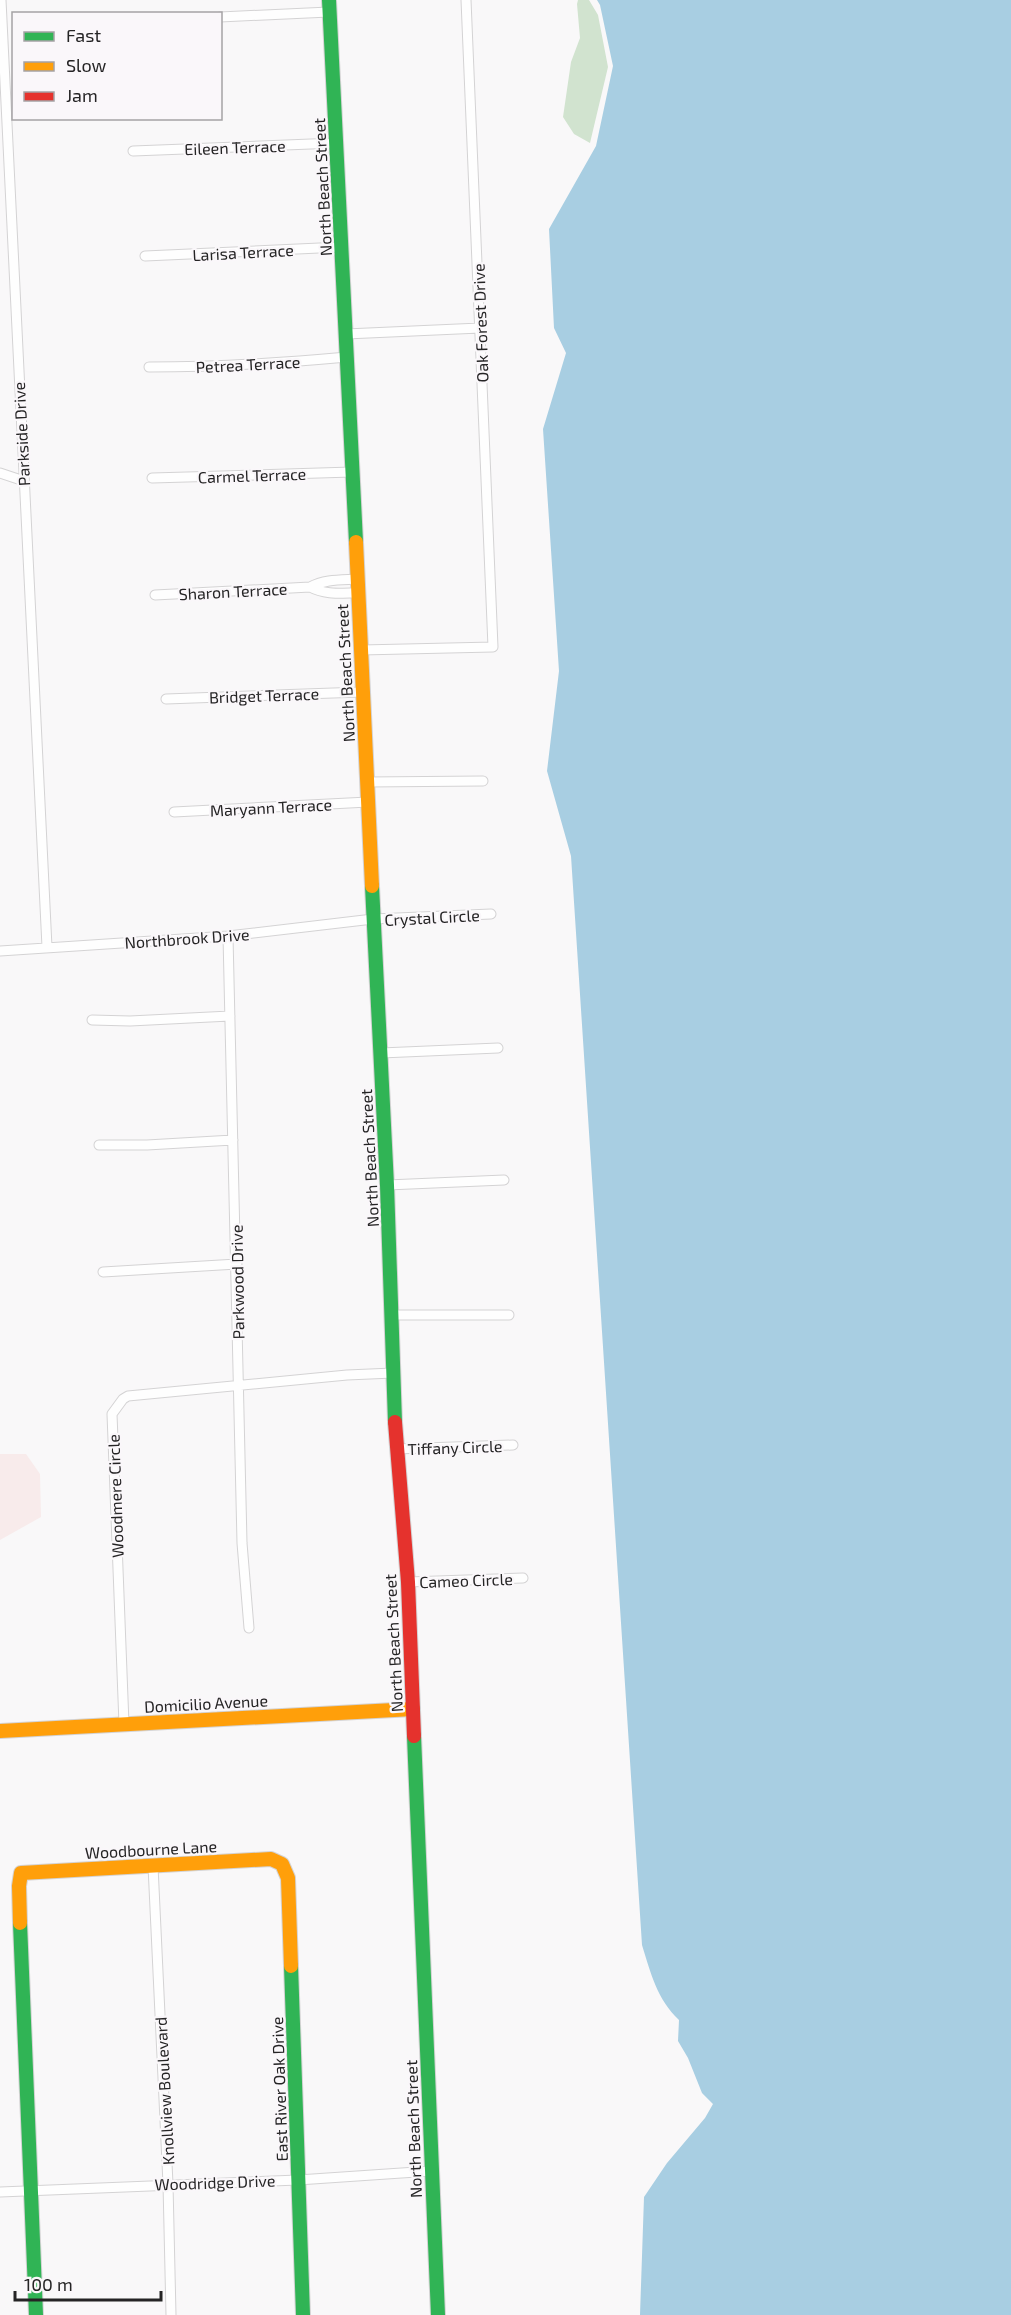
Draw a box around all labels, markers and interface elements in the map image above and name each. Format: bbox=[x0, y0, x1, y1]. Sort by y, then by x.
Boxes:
legend bbox=[12, 12, 222, 120]
text: Fast bbox=[66, 24, 101, 46]
text: Slow bbox=[66, 54, 107, 76]
text: Jam bbox=[66, 84, 98, 106]
street label: North Beach Street bbox=[309, 117, 335, 257]
street label: Eileen Terrace bbox=[184, 136, 286, 158]
street label: Larisa Terrace bbox=[192, 240, 294, 264]
street label: Oak Forest Drive bbox=[468, 263, 492, 383]
street label: Petrea Terrace bbox=[195, 352, 301, 376]
street label: Parkside Drive bbox=[9, 382, 33, 486]
street label: Carmel Terrace bbox=[197, 464, 307, 486]
street label: Sharon Terrace bbox=[178, 579, 288, 603]
street label: North Beach Street bbox=[332, 603, 358, 743]
street label: Bridget Terrace bbox=[209, 684, 319, 706]
street label: Maryann Terrace bbox=[209, 794, 333, 820]
street label: Crystal Circle bbox=[384, 905, 480, 929]
street label: Northbrook Drive bbox=[124, 924, 250, 952]
street label: North Beach Street bbox=[356, 1088, 382, 1228]
street label: Parkwood Drive bbox=[226, 1224, 248, 1340]
street label: Woodmere Circle bbox=[103, 1434, 127, 1558]
street label: Tiffany Circle bbox=[407, 1436, 503, 1458]
street label: Cameo Circle bbox=[419, 1569, 513, 1591]
street label: North Beach Street bbox=[380, 1573, 406, 1713]
street label: Domicilio Avenue bbox=[144, 1690, 268, 1716]
street label: Woodbourne Lane bbox=[84, 1836, 218, 1862]
street label: Knollview Boulevard bbox=[151, 2016, 177, 2166]
street label: East River Oak Drive bbox=[267, 2016, 291, 2162]
street label: North Beach Street bbox=[401, 2060, 425, 2198]
street label: Woodridge Drive bbox=[154, 2170, 276, 2194]
scale bar bbox=[15, 2264, 160, 2302]
text: 100 m bbox=[24, 2273, 73, 2295]

